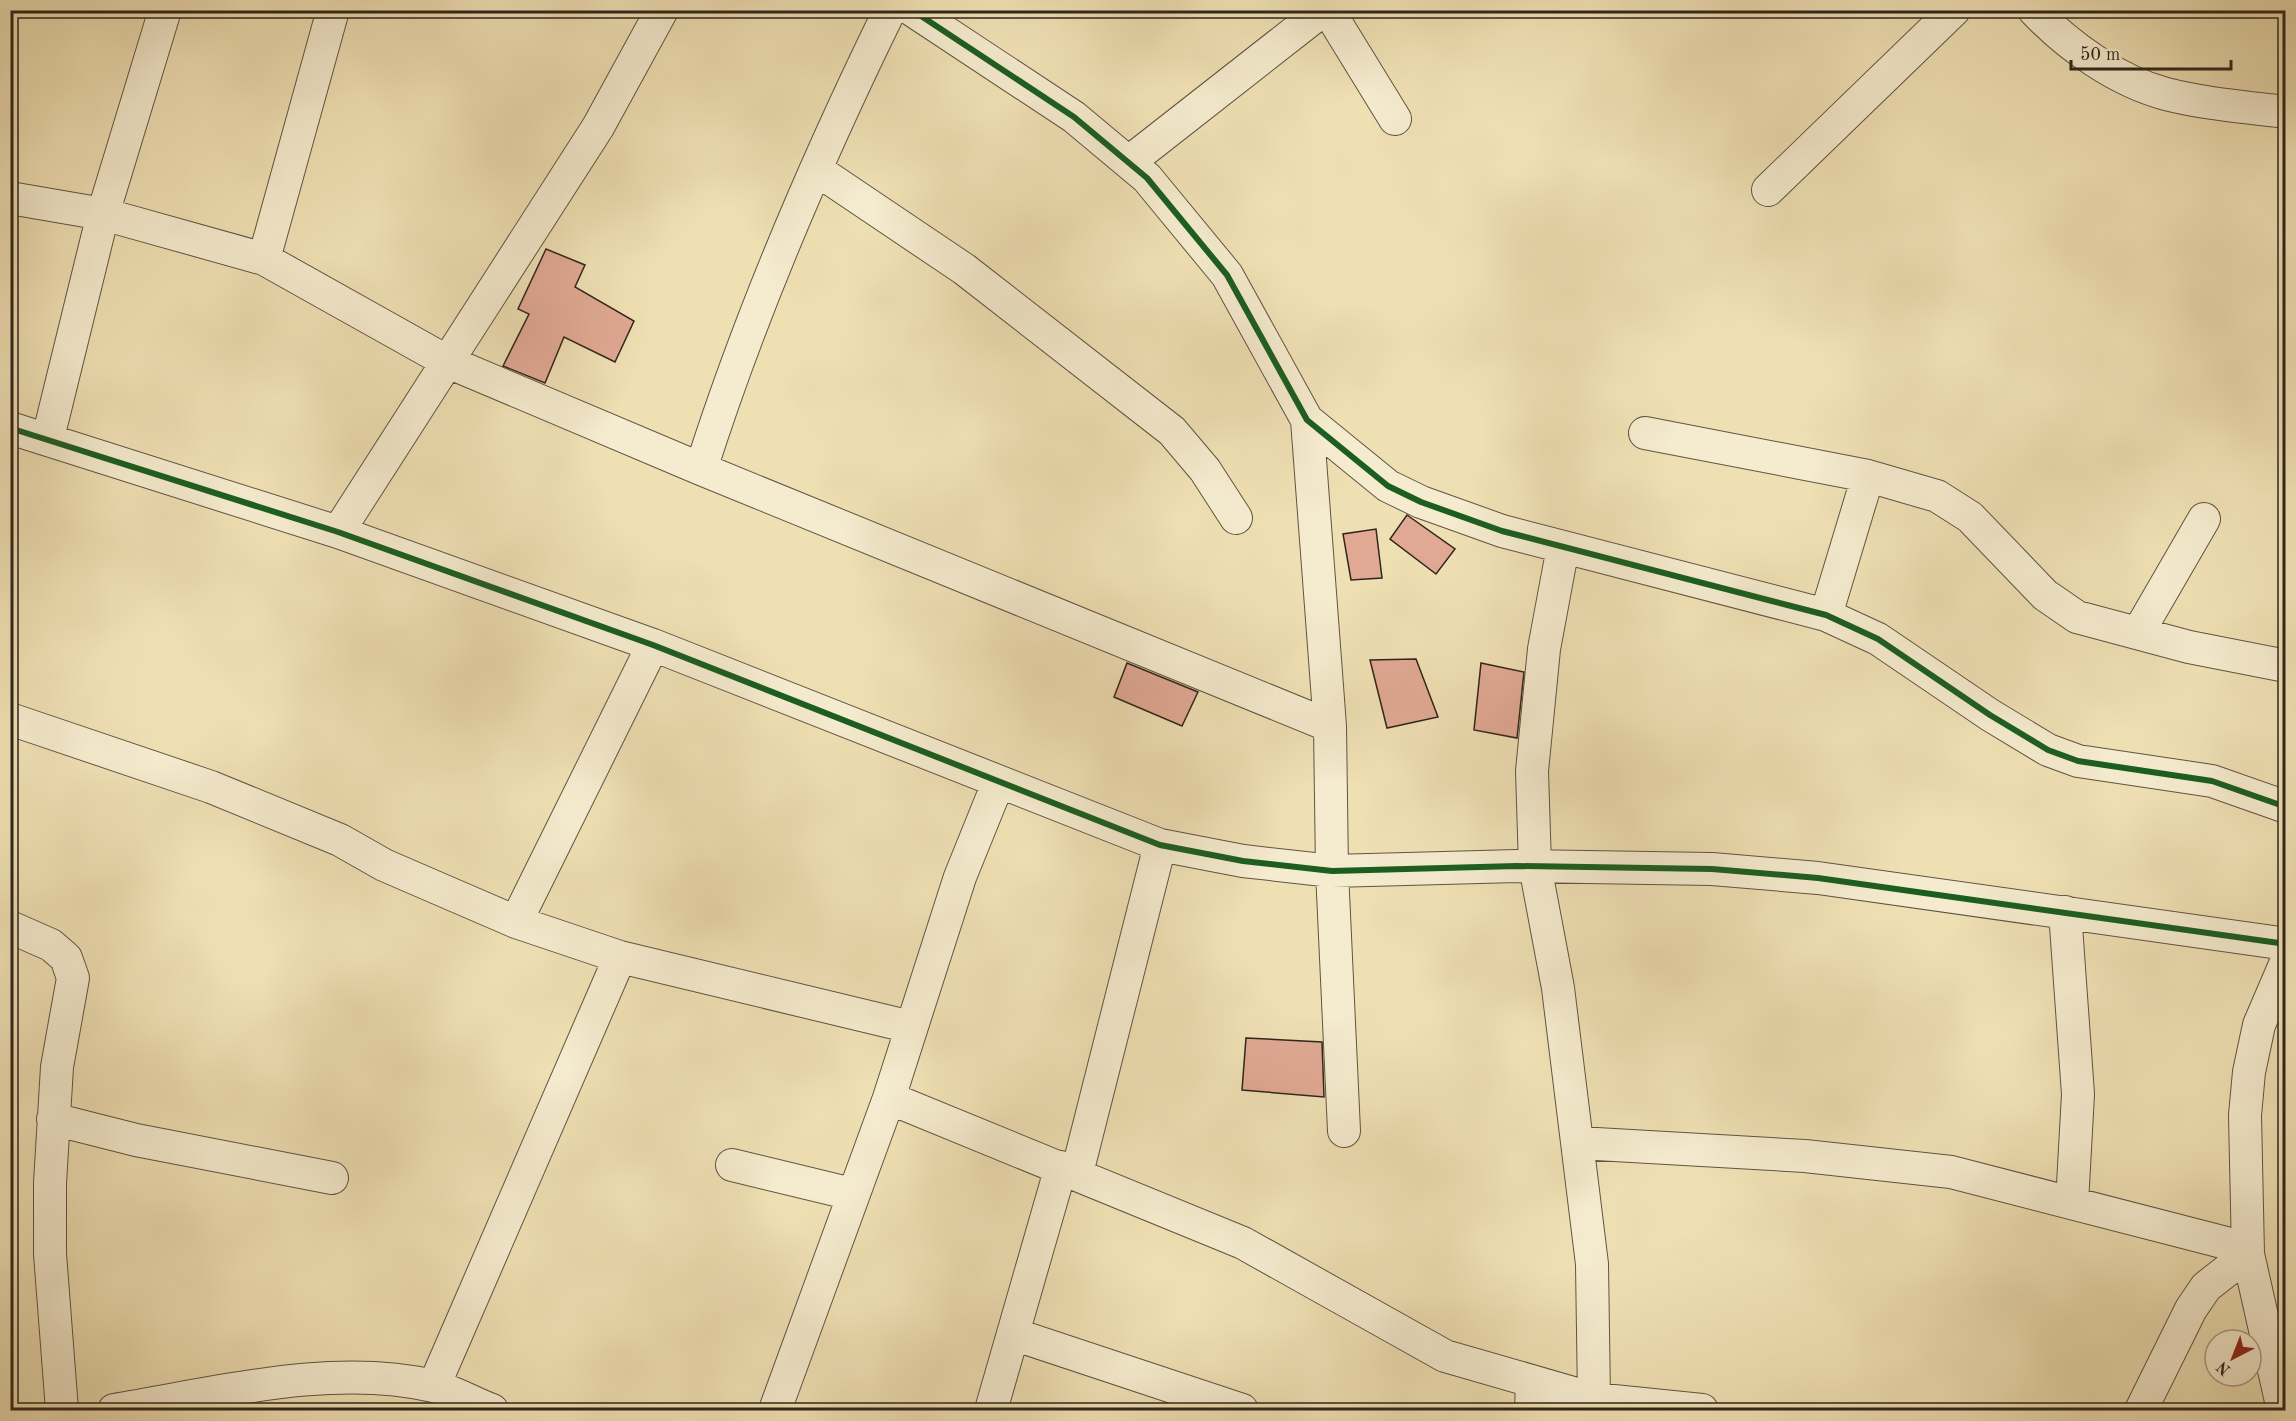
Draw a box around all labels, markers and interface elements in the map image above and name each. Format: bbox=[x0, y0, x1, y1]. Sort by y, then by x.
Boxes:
scale bar bbox=[2071, 33, 2232, 71]
text: 50 m bbox=[2080, 46, 2120, 64]
north arrow bbox=[2203, 1328, 2263, 1388]
text: N bbox=[2214, 1357, 2234, 1378]

